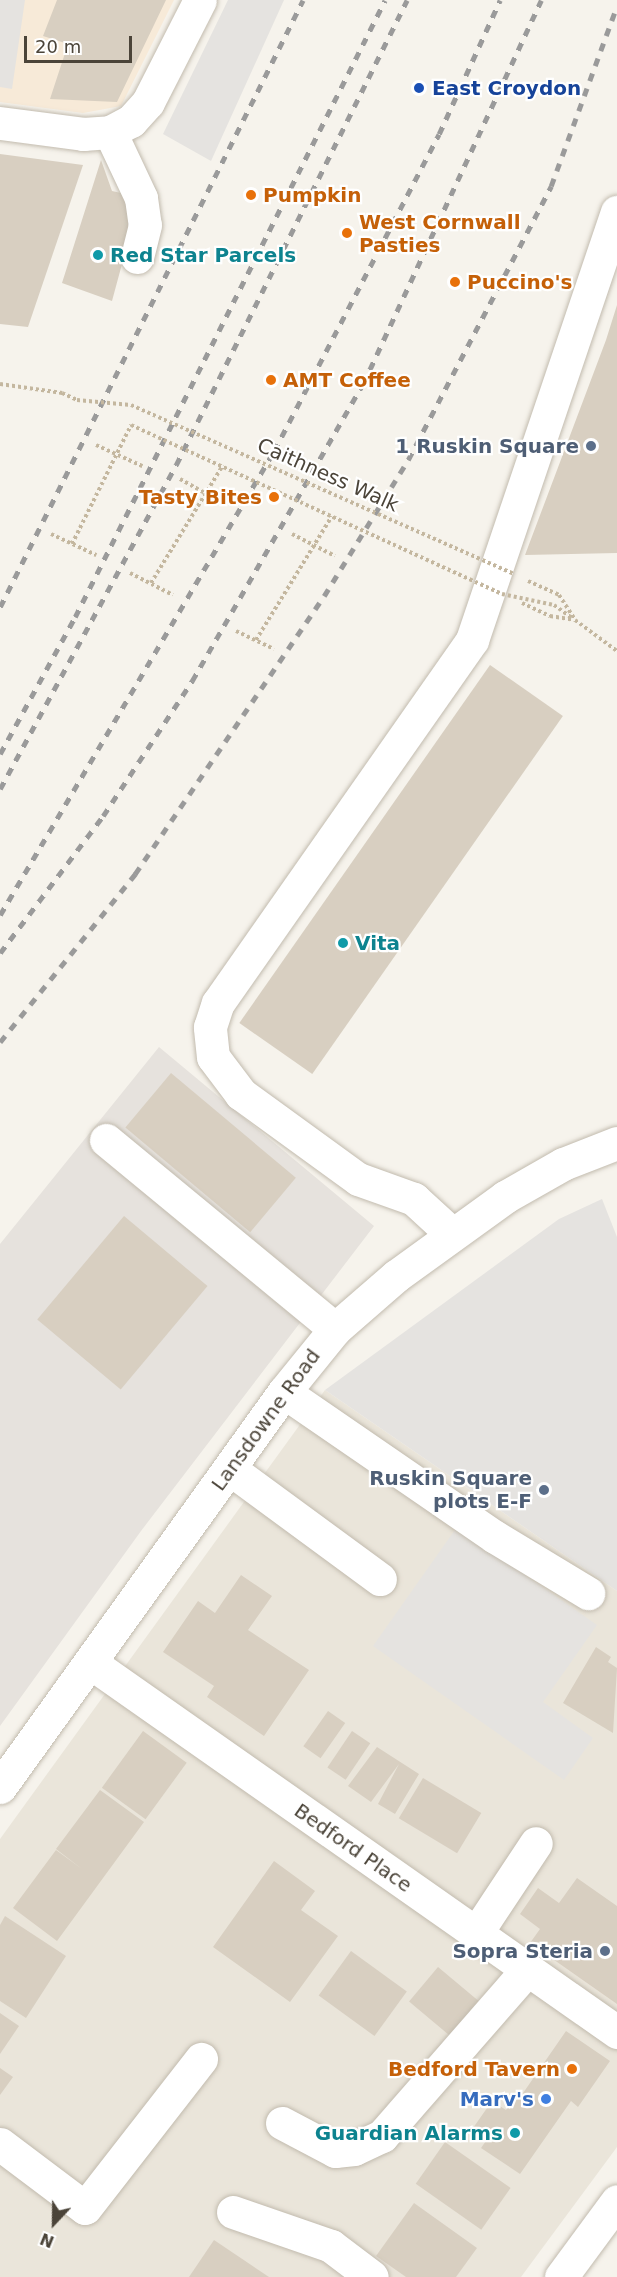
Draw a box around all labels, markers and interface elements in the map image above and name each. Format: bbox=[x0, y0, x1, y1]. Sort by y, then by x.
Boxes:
scale bar bbox=[27, 24, 135, 62]
text: 20 m bbox=[35, 36, 81, 57]
place label: East Croydon bbox=[432, 76, 581, 100]
marker: East Croydon bbox=[410, 79, 428, 97]
place label: Pumpkin bbox=[263, 183, 361, 207]
marker: Pumpkin bbox=[244, 188, 258, 202]
place label: West Cornwall Pasties bbox=[359, 210, 521, 257]
marker: West Cornwall Pasties bbox=[340, 226, 354, 240]
place label: Red Star Parcels bbox=[110, 243, 296, 267]
marker: Red Star Parcels bbox=[91, 248, 105, 262]
place label: Puccino's bbox=[467, 270, 572, 294]
marker: Puccino's bbox=[448, 275, 462, 289]
place label: AMT Coffee bbox=[283, 368, 411, 392]
marker: AMT Coffee bbox=[264, 373, 278, 387]
street label: Caithness Walk bbox=[254, 433, 402, 517]
place label: 1 Ruskin Square bbox=[395, 434, 579, 458]
marker: 1 Ruskin Square bbox=[584, 439, 598, 453]
place label: Tasty Bites bbox=[139, 485, 262, 509]
marker: Tasty Bites bbox=[267, 490, 281, 504]
place label: Vita bbox=[355, 931, 400, 955]
marker: Vita bbox=[336, 936, 350, 950]
street label: Lansdowne Road bbox=[207, 1344, 325, 1496]
place label: Ruskin Square plots E-F bbox=[369, 1466, 532, 1513]
marker: Ruskin Square plots E-F bbox=[537, 1483, 551, 1497]
street label: Bedford Place bbox=[290, 1799, 416, 1897]
place label: Sopra Steria bbox=[452, 1939, 593, 1963]
marker: Sopra Steria bbox=[598, 1944, 612, 1958]
place label: Bedford Tavern bbox=[388, 2057, 560, 2081]
marker: Bedford Tavern bbox=[565, 2062, 579, 2076]
place label: Marv's bbox=[460, 2087, 534, 2111]
marker: Marv's bbox=[539, 2092, 553, 2106]
place label: Guardian Alarms bbox=[315, 2121, 503, 2145]
marker: Guardian Alarms bbox=[508, 2126, 522, 2140]
north arrow bbox=[24, 2193, 84, 2253]
text: N bbox=[37, 2229, 57, 2251]

